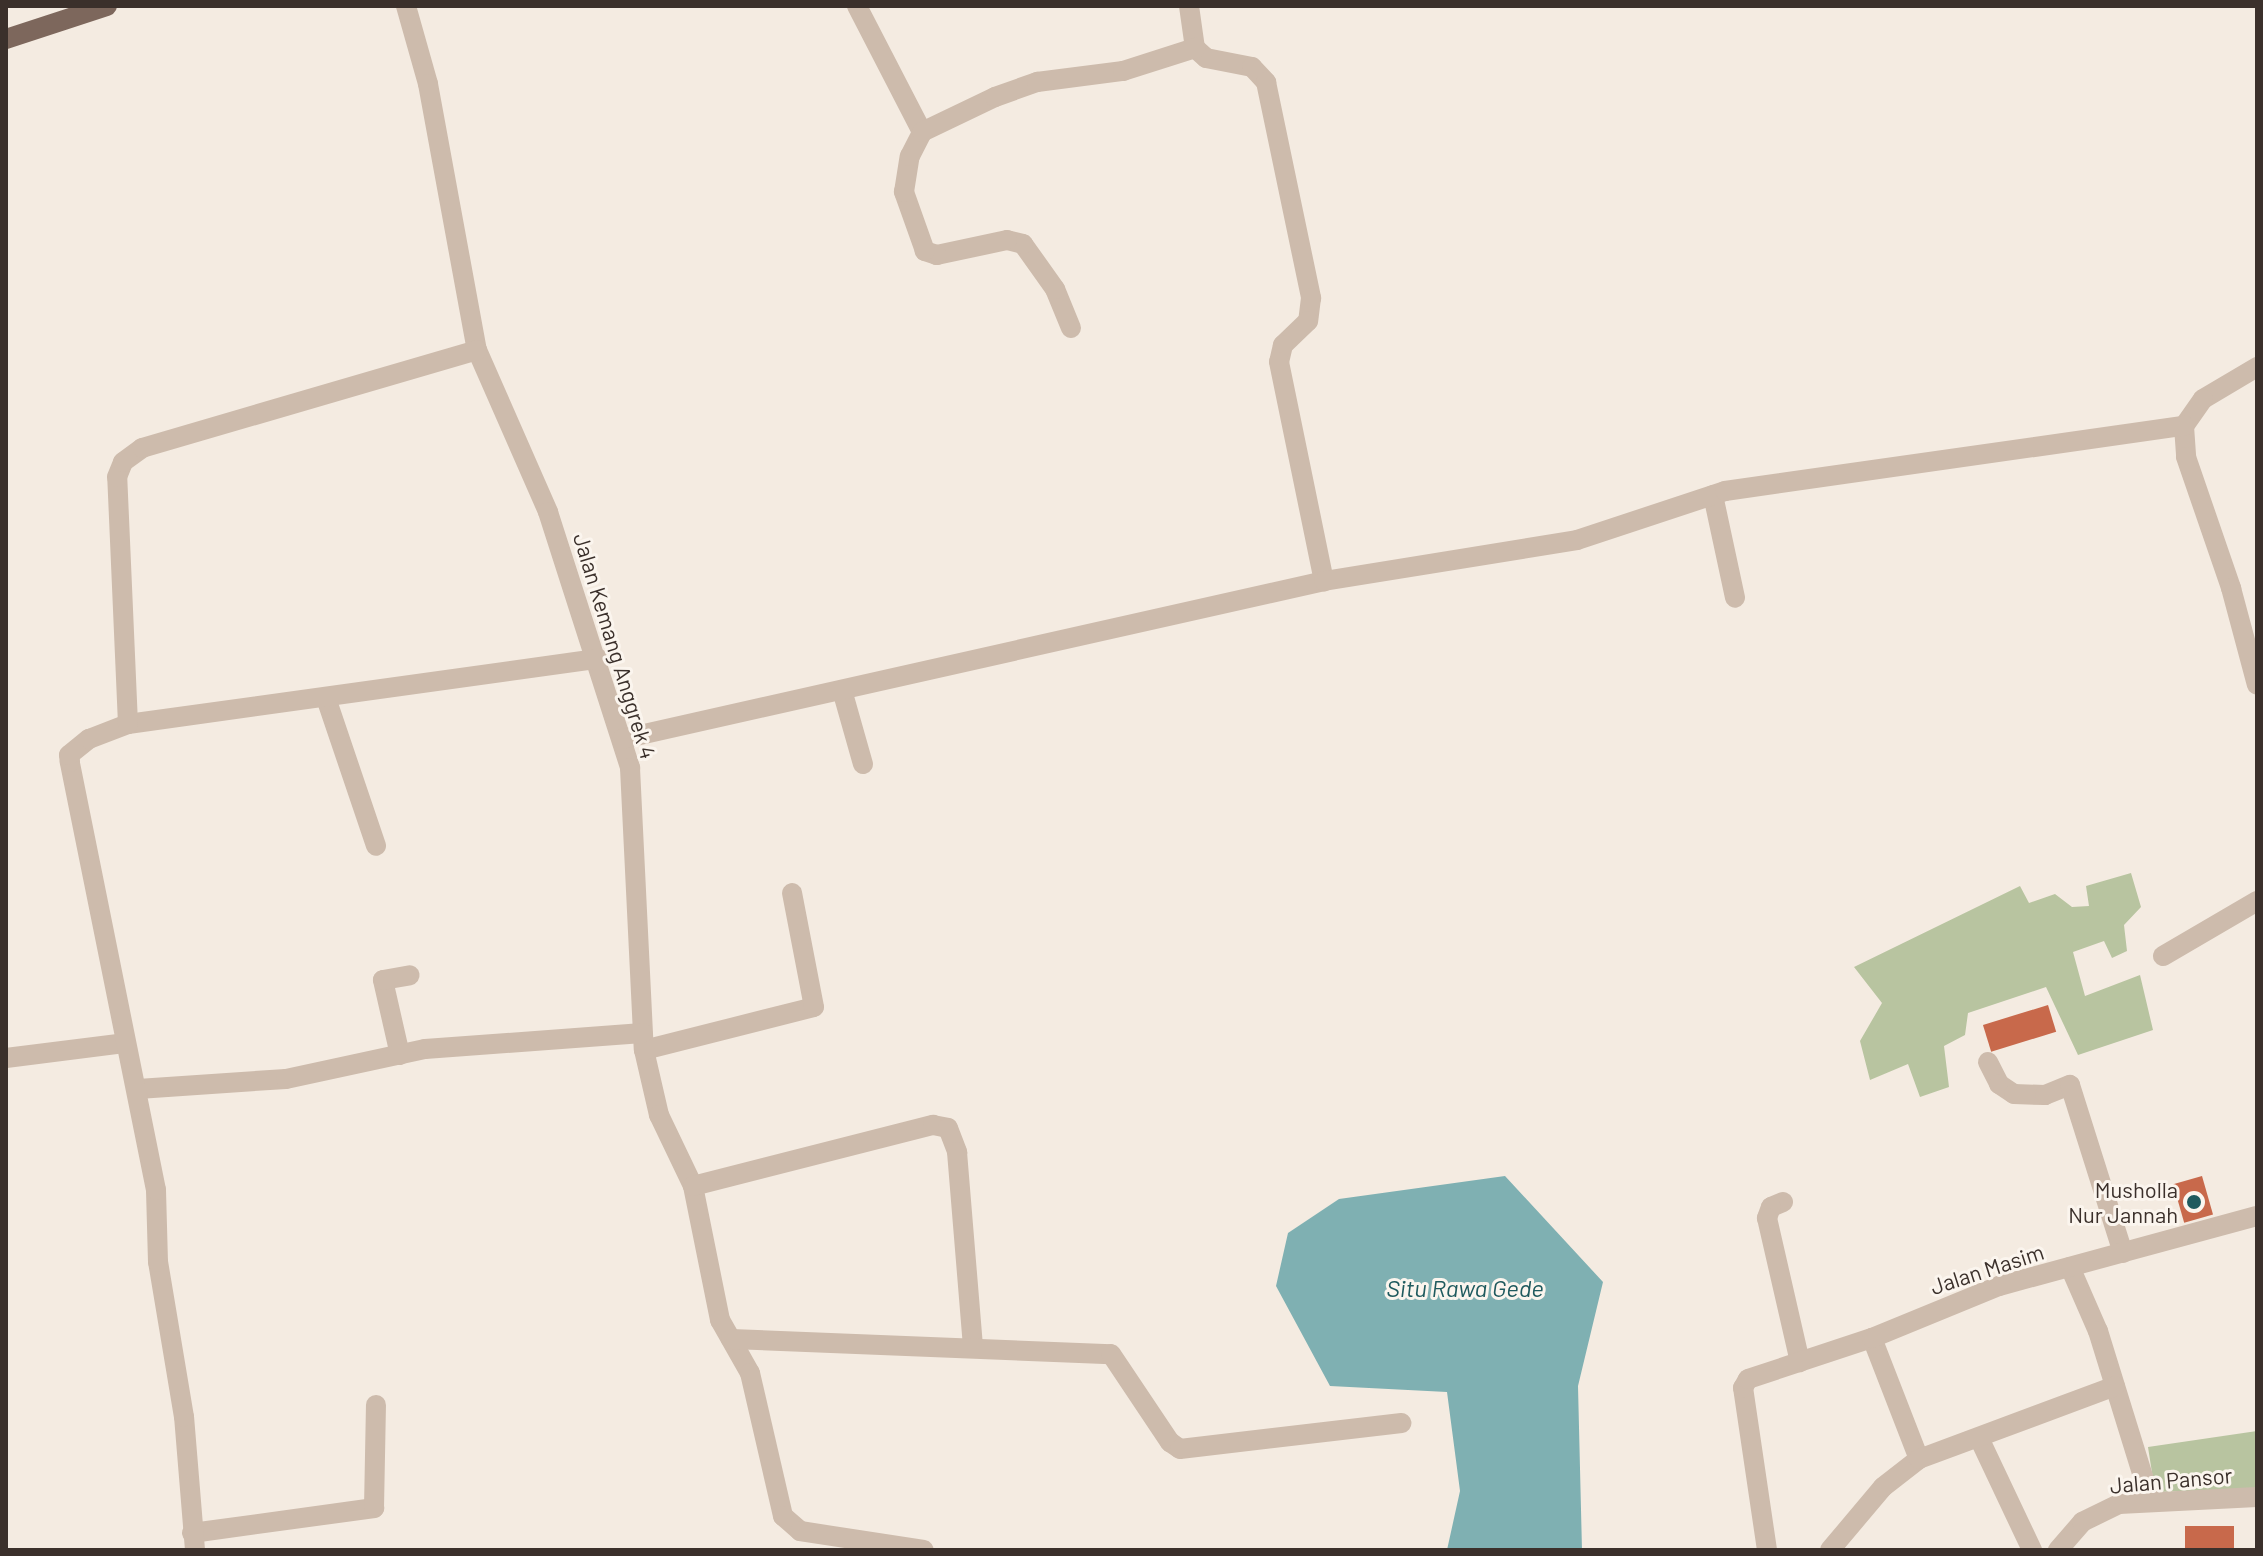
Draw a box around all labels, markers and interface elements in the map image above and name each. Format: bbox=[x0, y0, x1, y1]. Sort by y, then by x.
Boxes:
street label: Jalan Kemang Anggrek 4 bbox=[568, 530, 662, 762]
place label: Musholla Nur Jannah bbox=[2068, 1176, 2178, 1228]
marker: Musholla Nur Jannah bbox=[2185, 1193, 2203, 1211]
street label: Jalan Masim bbox=[1927, 1238, 2047, 1300]
water label: Situ Rawa Gede bbox=[1386, 1274, 1544, 1302]
street label: Jalan Pansor bbox=[2109, 1461, 2233, 1499]

